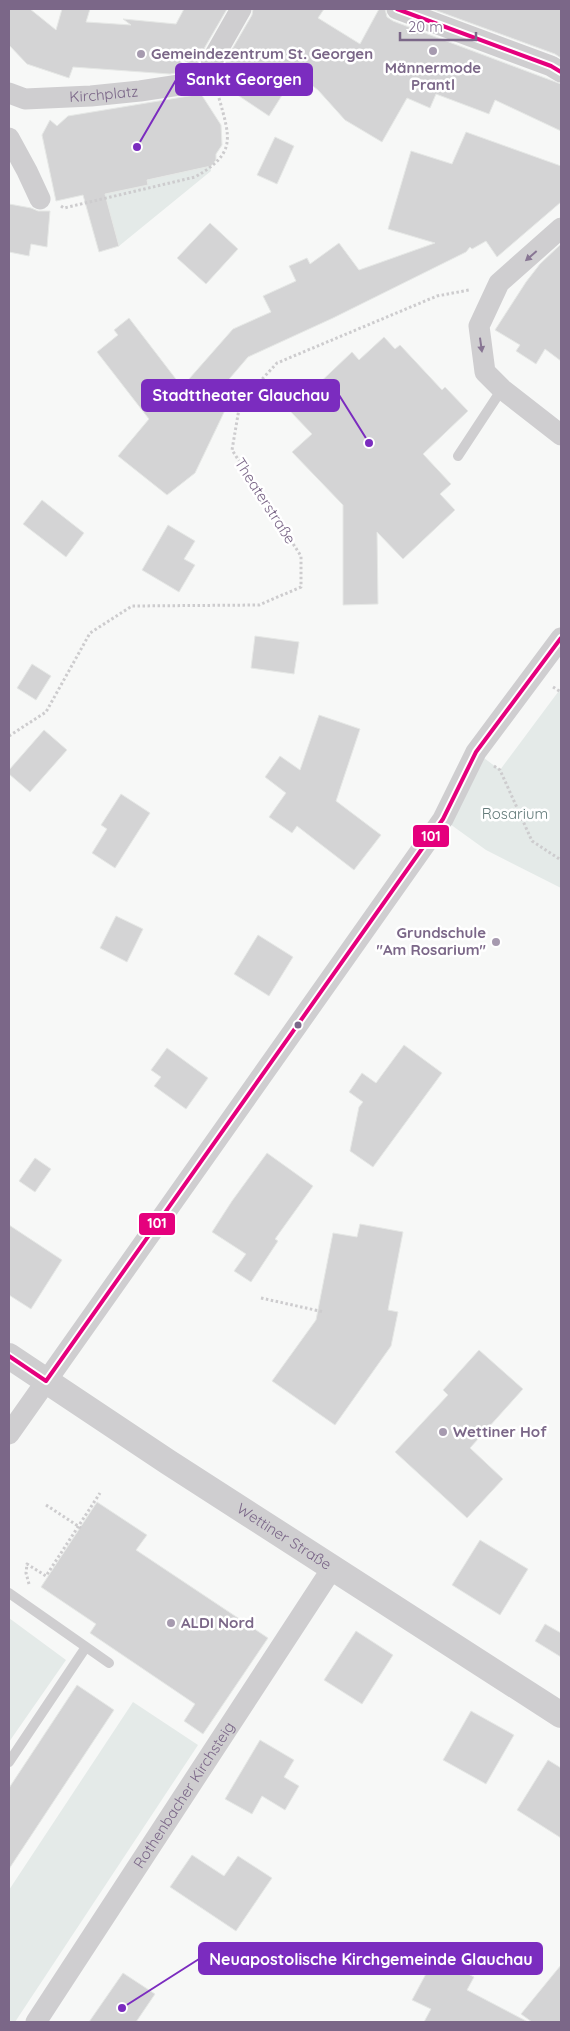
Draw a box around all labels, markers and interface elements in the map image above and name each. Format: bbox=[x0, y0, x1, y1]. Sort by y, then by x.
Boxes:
scale bar bbox=[400, 10, 476, 42]
text: 20 m bbox=[408, 17, 443, 36]
place label: Gemeindezentrum St. Georgen bbox=[151, 44, 373, 63]
marker: Männermode Prantl bbox=[427, 45, 439, 57]
marker: Gemeindezentrum St. Georgen bbox=[135, 48, 147, 60]
place label: Männermode Prantl bbox=[385, 58, 481, 94]
callout: Sankt Georgen bbox=[176, 64, 312, 95]
text: Sankt Georgen bbox=[186, 69, 302, 89]
street label: Kirchplatz bbox=[69, 81, 139, 106]
one-way arrow bbox=[525, 250, 537, 262]
one-way arrow bbox=[478, 337, 486, 353]
callout: Stadttheater Glauchau bbox=[142, 380, 339, 411]
text: Stadttheater Glauchau bbox=[152, 385, 330, 405]
street label: Theaterstraße bbox=[231, 454, 300, 547]
park label: Rosarium bbox=[482, 804, 548, 823]
line badge: 101 bbox=[412, 824, 450, 848]
text: 101 bbox=[421, 827, 441, 845]
place label: Grundschule "Am Rosarium" bbox=[376, 923, 487, 959]
marker: Grundschule "Am Rosarium" bbox=[490, 936, 502, 948]
unlabelled marker bbox=[293, 1020, 303, 1030]
line badge: 101 bbox=[138, 1212, 176, 1236]
text: 101 bbox=[147, 1214, 167, 1232]
place label: Wettiner Hof bbox=[453, 1422, 547, 1441]
marker: Wettiner Hof bbox=[437, 1426, 449, 1438]
street label: Wettiner Straße bbox=[233, 1499, 335, 1574]
place label: ALDI Nord bbox=[181, 1613, 254, 1632]
marker: ALDI Nord bbox=[165, 1617, 177, 1629]
street label: Rothenbacher Kirchsteig bbox=[129, 1718, 238, 1872]
callout: Neuapostolische Kirchgemeinde Glauchau bbox=[199, 1943, 542, 1974]
text: Neuapostolische Kirchgemeinde Glauchau bbox=[209, 1949, 533, 1969]

